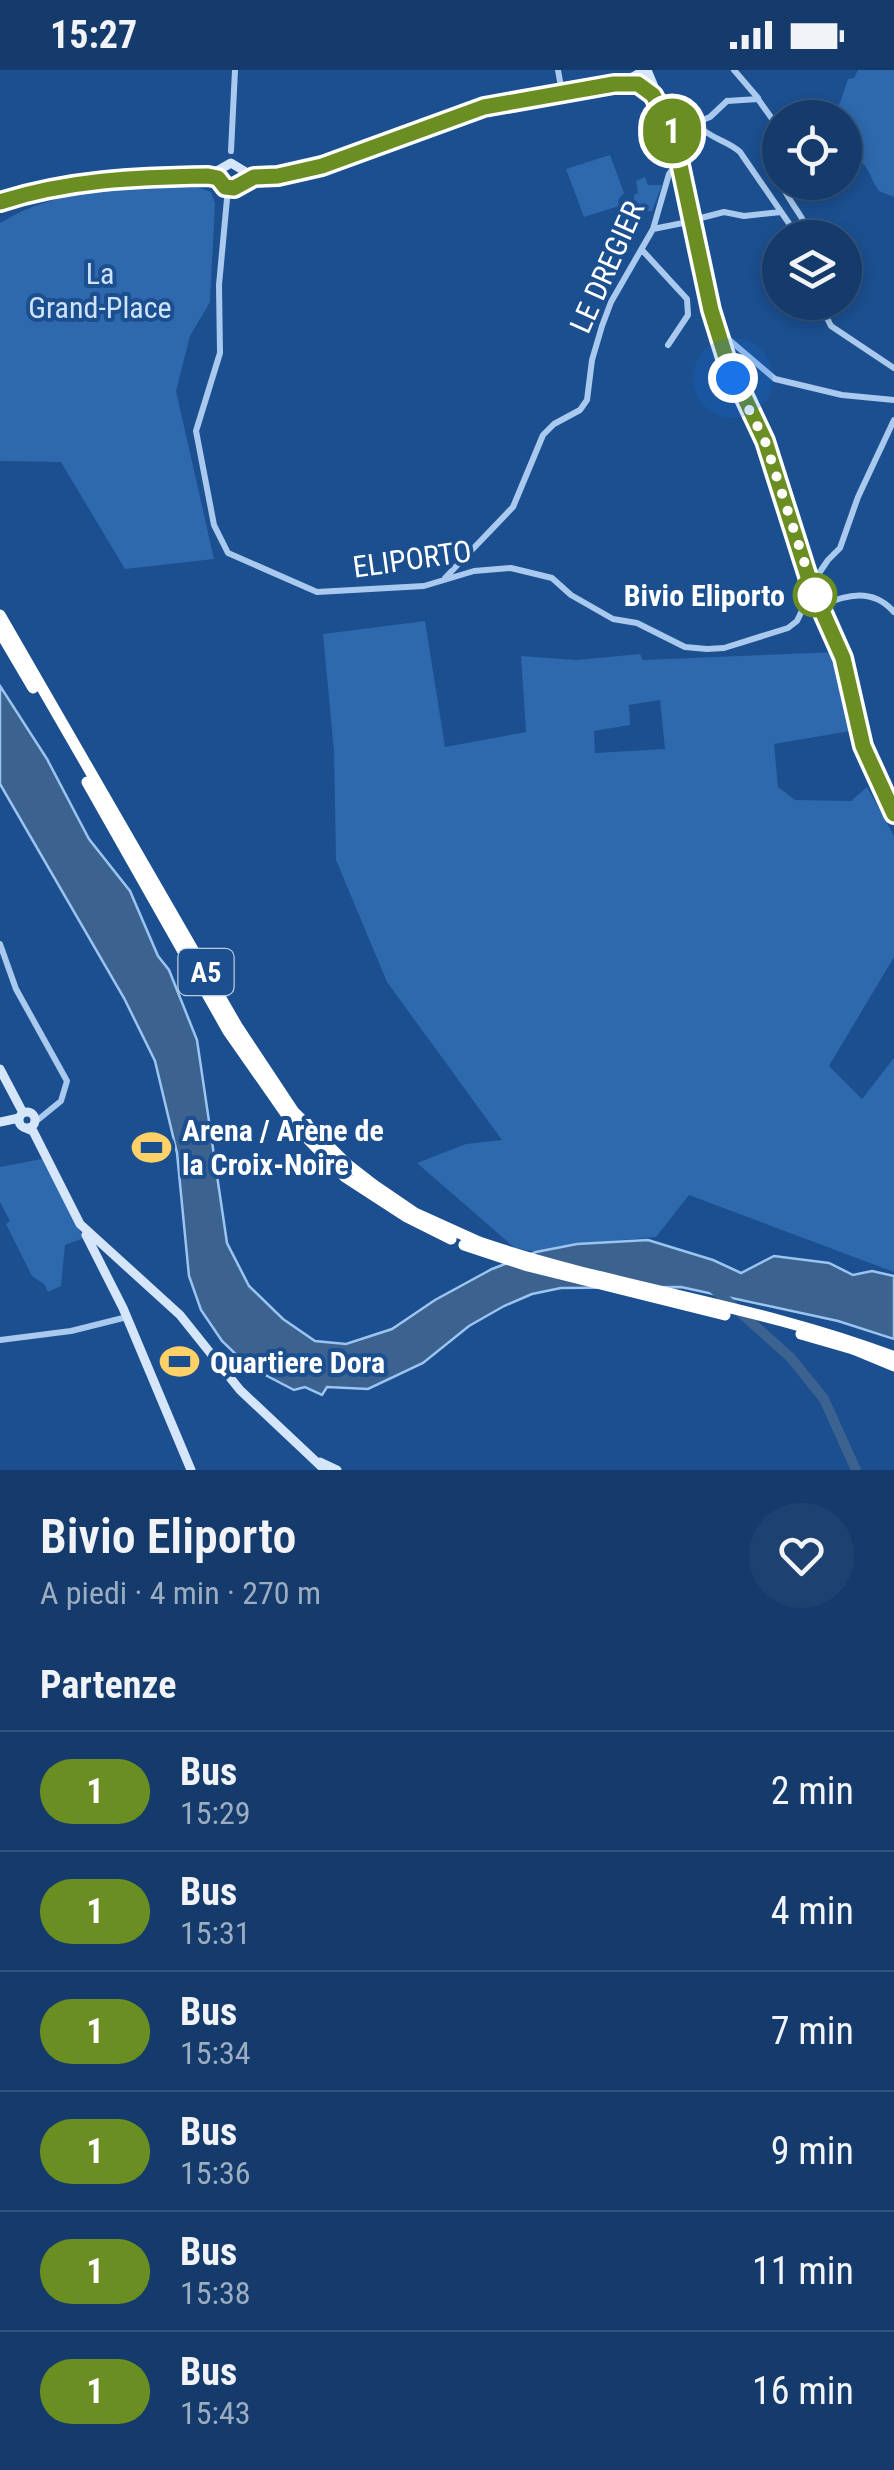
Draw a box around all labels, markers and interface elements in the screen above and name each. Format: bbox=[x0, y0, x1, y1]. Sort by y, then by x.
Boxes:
text: 15:27 bbox=[50, 13, 137, 57]
line badge: 1 bbox=[640, 98, 704, 164]
map controls bbox=[762, 100, 862, 320]
button: locate bbox=[762, 100, 862, 200]
text: 1 bbox=[663, 111, 681, 152]
street label: LE DREGIER bbox=[563, 196, 652, 338]
button: layers bbox=[762, 220, 862, 320]
park label: La Grand-Place bbox=[28, 256, 172, 325]
your location bbox=[708, 353, 758, 403]
street label: ELIPORTO bbox=[350, 533, 474, 585]
marker: Bivio Eliporto bbox=[794, 574, 836, 616]
place label: Bivio Eliporto bbox=[624, 578, 785, 613]
road number: A5 bbox=[178, 949, 234, 995]
place label: Arena / Arène de la Croix-Noire bbox=[182, 1113, 384, 1182]
sports icon: Arena / Arène de la Croix-Noire bbox=[131, 1126, 173, 1168]
sports icon: Quartiere Dora bbox=[159, 1341, 201, 1383]
place label: Quartiere Dora bbox=[210, 1345, 385, 1380]
button: heart bbox=[749, 1503, 854, 1608]
text: Bivio Eliporto bbox=[40, 1508, 296, 1565]
text: A piedi · 4 min · 270 m bbox=[40, 1574, 321, 1612]
text: Partenze bbox=[40, 1663, 176, 1707]
text: Bus bbox=[180, 1750, 237, 1794]
text: 2 min bbox=[771, 1769, 854, 1813]
text: 1 bbox=[86, 1771, 104, 1812]
text: 15:29 bbox=[180, 1794, 251, 1832]
text: Bus bbox=[180, 1870, 237, 1914]
text: 4 min bbox=[771, 1889, 854, 1933]
text: 1 bbox=[86, 1891, 104, 1932]
text: 15:31 bbox=[180, 1914, 251, 1952]
text: Bus bbox=[180, 1990, 237, 2034]
text: 7 min bbox=[771, 2009, 854, 2053]
text: 1 bbox=[86, 2011, 104, 2052]
text: 15:34 bbox=[180, 2034, 251, 2072]
text: Bus bbox=[180, 2110, 237, 2154]
text: 9 min bbox=[771, 2129, 854, 2173]
text: 1 bbox=[86, 2131, 104, 2172]
text: 15:36 bbox=[180, 2154, 251, 2192]
text: Bus bbox=[180, 2230, 237, 2274]
text: 11 min bbox=[752, 2249, 854, 2293]
text: 1 bbox=[86, 2251, 104, 2292]
text: 15:38 bbox=[180, 2274, 251, 2312]
text: Bus bbox=[180, 2350, 237, 2394]
text: 16 min bbox=[752, 2369, 854, 2413]
text: 1 bbox=[86, 2371, 104, 2412]
text: 15:43 bbox=[180, 2394, 251, 2432]

